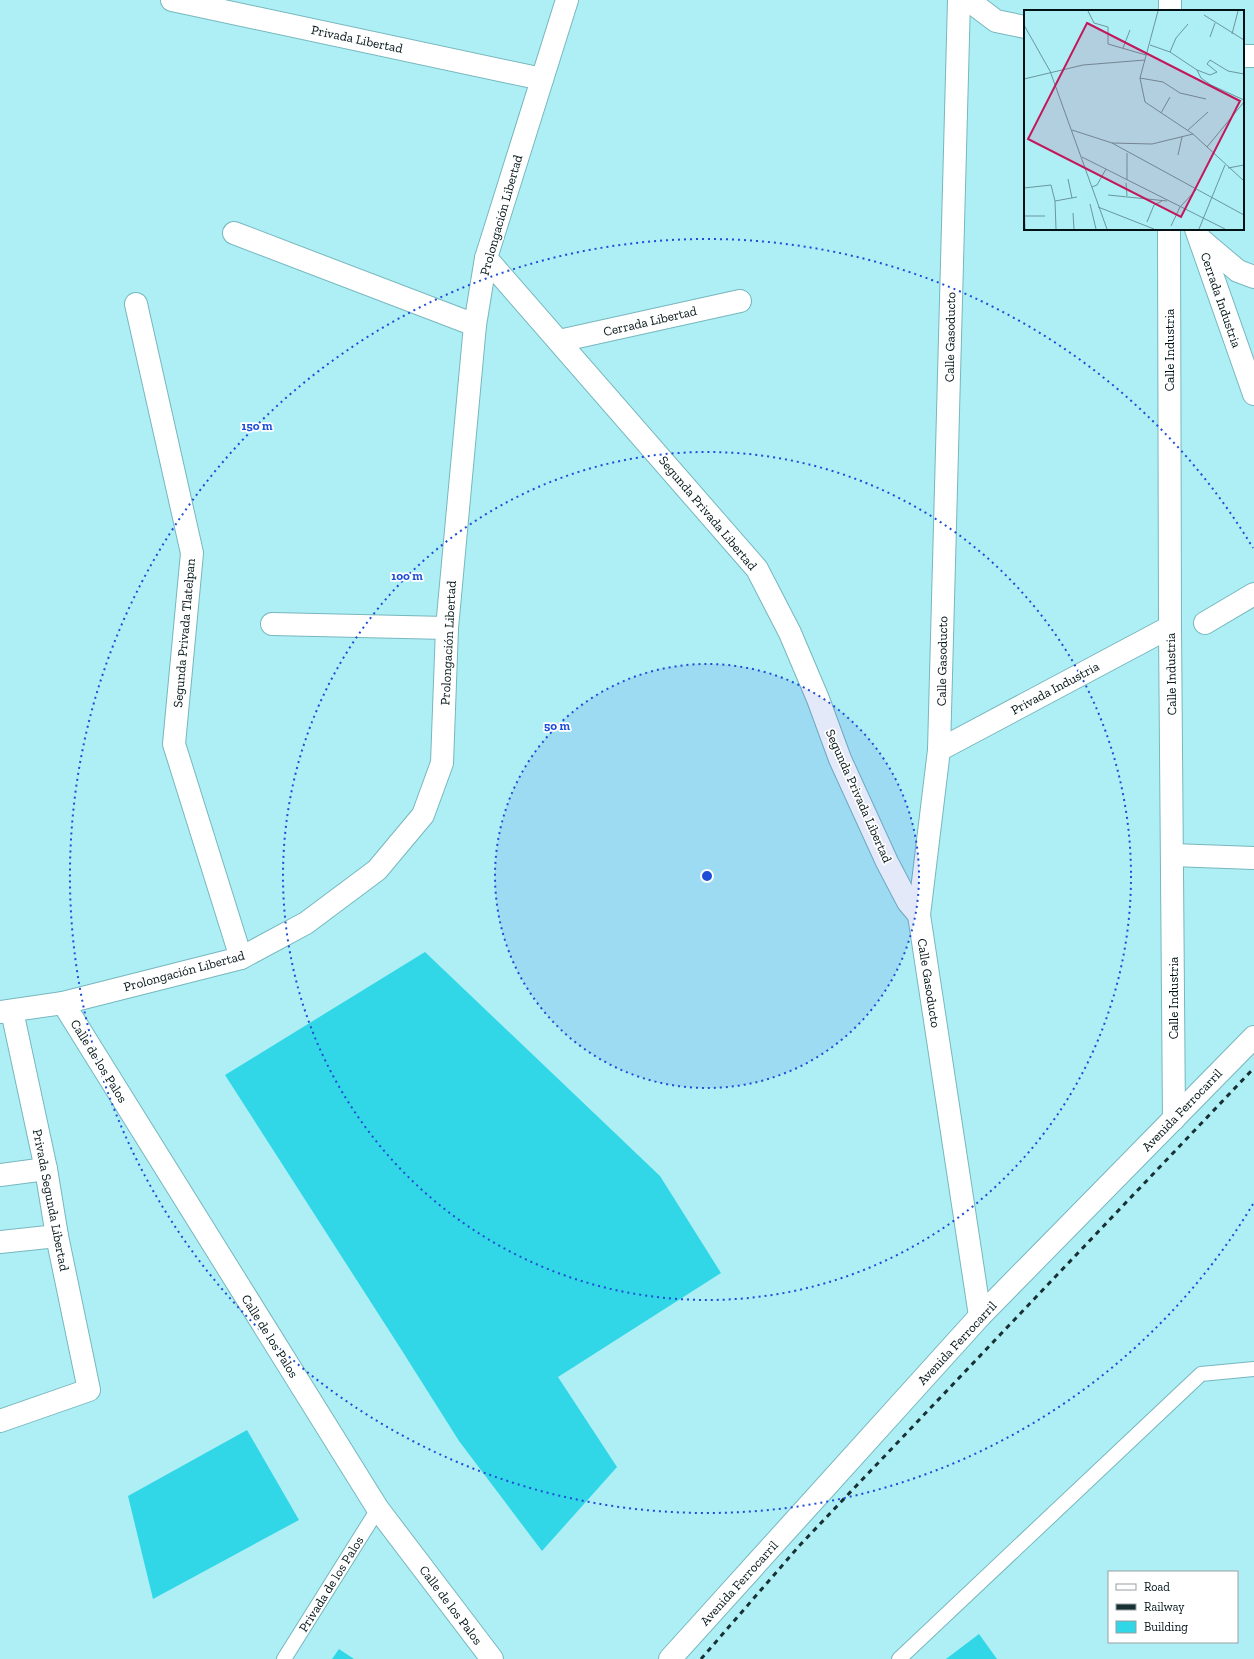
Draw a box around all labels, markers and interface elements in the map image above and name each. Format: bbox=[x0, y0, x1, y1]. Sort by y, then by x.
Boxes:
inset map bbox=[1024, 10, 1244, 230]
street label: Privada Libertad bbox=[310, 22, 404, 56]
street label: Prolongación Libertad bbox=[477, 153, 525, 277]
street label: Cerrada Industria bbox=[1198, 250, 1245, 350]
street label: Calle Gasoducto bbox=[942, 291, 958, 382]
street label: Cerrada Libertad bbox=[602, 303, 698, 339]
street label: Calle Industria bbox=[1162, 308, 1177, 391]
text: 150 m bbox=[242, 419, 273, 433]
street label: Segunda Privada Libertad bbox=[656, 453, 760, 573]
street label: Segunda Privada Tlatelpan bbox=[170, 557, 198, 708]
text: 100 m bbox=[391, 569, 423, 583]
street label: Prolongación Libertad bbox=[437, 580, 459, 706]
street label: Calle Gasoducto bbox=[934, 615, 950, 706]
street label: Calle Industria bbox=[1163, 632, 1179, 715]
street label: Privada Industria bbox=[1008, 658, 1102, 718]
text: 50 m bbox=[544, 719, 570, 733]
street label: Segunda Privada Libertad bbox=[823, 727, 895, 865]
centre of rings bbox=[700, 869, 714, 883]
street label: Calle Gasoducto bbox=[915, 937, 944, 1029]
street label: Prolongación Libertad bbox=[122, 948, 246, 994]
street label: Calle Industria bbox=[1166, 956, 1181, 1039]
street label: Calle de los Palos bbox=[67, 1017, 131, 1106]
street label: Avenida Ferrocarril bbox=[1139, 1065, 1226, 1154]
street label: Privada Segunda Libertad bbox=[30, 1128, 72, 1272]
street label: Calle de los Palos bbox=[238, 1292, 302, 1381]
street label: Avenida Ferrocarril bbox=[914, 1298, 1000, 1388]
street label: Privada de los Palos bbox=[295, 1533, 367, 1635]
street label: Avenida Ferrocarril bbox=[697, 1537, 781, 1628]
street label: Calle de los Palos bbox=[416, 1563, 486, 1648]
legend bbox=[1108, 1571, 1238, 1643]
text: Road bbox=[1144, 1580, 1170, 1594]
text: Railway bbox=[1144, 1600, 1185, 1614]
text: Building bbox=[1144, 1620, 1188, 1634]

